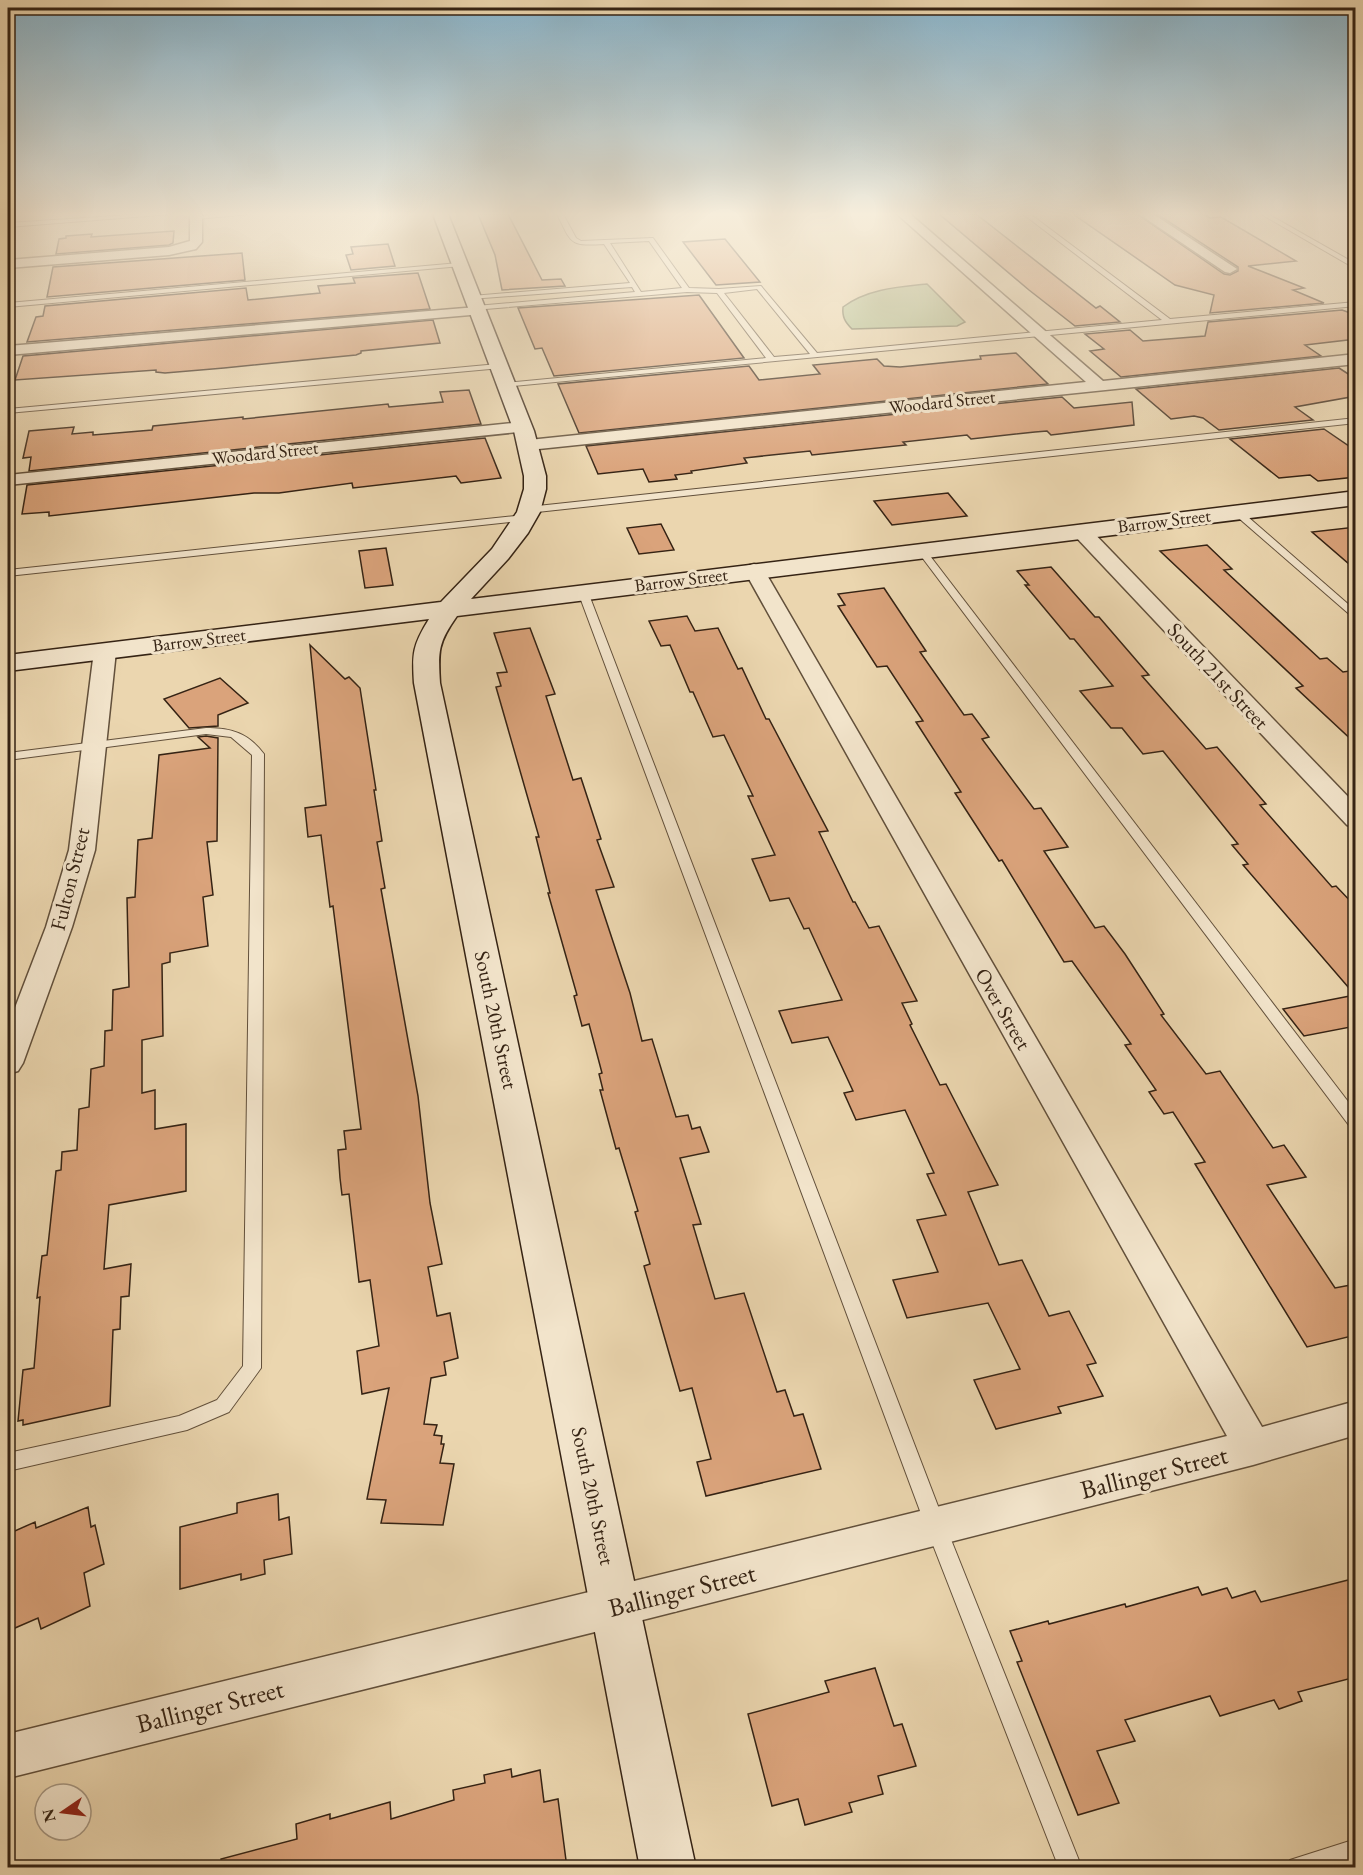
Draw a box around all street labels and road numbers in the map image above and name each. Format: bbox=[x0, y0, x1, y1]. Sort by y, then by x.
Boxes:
street label: Woodard Street bbox=[887, 384, 997, 419]
street label: Woodard Street bbox=[210, 435, 320, 470]
street label: Barrow Street bbox=[1116, 503, 1212, 538]
street label: Barrow Street bbox=[633, 562, 729, 597]
street label: South 21st Street bbox=[1162, 616, 1275, 735]
street label: Barrow Street bbox=[151, 622, 247, 657]
street label: Fulton Street bbox=[44, 824, 95, 933]
street label: South 20th Street bbox=[469, 948, 524, 1092]
street label: Over Street bbox=[969, 963, 1038, 1055]
street label: South 20th Street bbox=[566, 1424, 621, 1568]
street label: Ballinger Street bbox=[1077, 1437, 1231, 1507]
street label: Ballinger Street bbox=[605, 1555, 759, 1625]
street label: Ballinger Street bbox=[133, 1671, 287, 1741]

